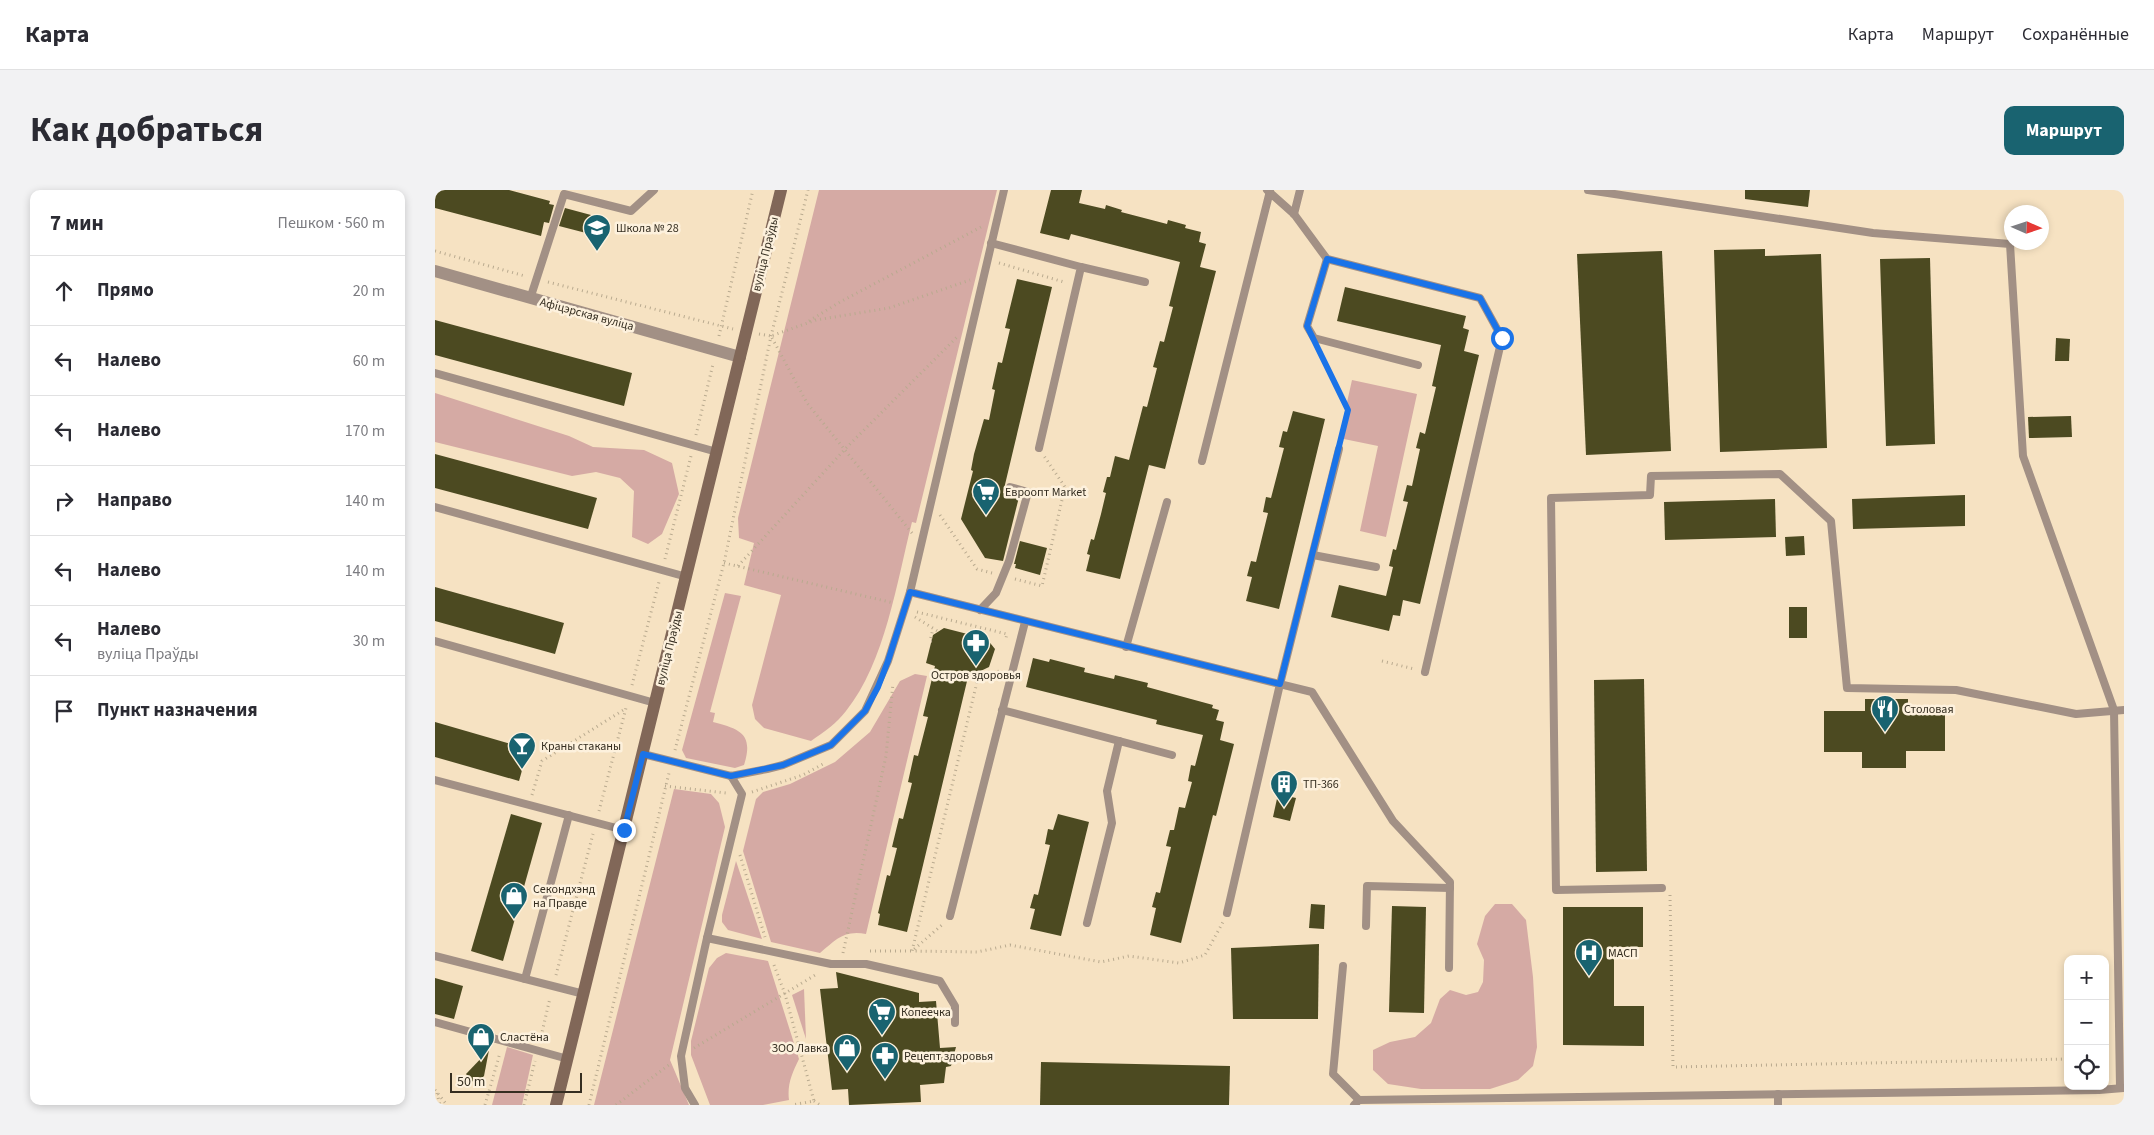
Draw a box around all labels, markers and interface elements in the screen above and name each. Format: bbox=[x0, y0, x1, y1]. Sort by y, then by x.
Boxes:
text: Карта bbox=[25, 17, 89, 52]
text: Карта bbox=[1848, 22, 1894, 47]
text: Маршрут bbox=[1922, 22, 1994, 47]
text: Сохранённые bbox=[2022, 22, 2129, 47]
text: Как добраться bbox=[30, 105, 263, 155]
button: Маршрут bbox=[2004, 106, 2124, 155]
north arrow bbox=[2004, 205, 2049, 250]
text: 7 мин bbox=[50, 208, 104, 238]
text: Пешком · 560 m bbox=[278, 212, 385, 234]
school or university icon: Школа № 28 bbox=[582, 213, 612, 252]
street label: вуліца Праўды bbox=[748, 215, 783, 293]
place label: Школа № 28 bbox=[616, 220, 679, 237]
icon: ahead bbox=[50, 277, 78, 305]
text: Прямо bbox=[97, 277, 154, 304]
text: 20 m bbox=[353, 280, 385, 302]
street label: Афіцэрская вуліца bbox=[538, 294, 636, 335]
route start bbox=[1491, 327, 1514, 350]
icon: left bbox=[50, 347, 78, 375]
text: Налево bbox=[97, 347, 161, 374]
text: 60 m bbox=[353, 350, 385, 372]
icon: left bbox=[50, 417, 78, 445]
text: Налево bbox=[97, 417, 161, 444]
text: 170 m bbox=[345, 420, 385, 442]
supermarket icon: Евроопт Market bbox=[971, 477, 1001, 516]
place label: Евроопт Market bbox=[1005, 484, 1086, 501]
icon: right bbox=[50, 487, 78, 515]
text: Направо bbox=[97, 487, 172, 514]
text: 140 m bbox=[345, 490, 385, 512]
icon: left bbox=[50, 557, 78, 585]
text: Налево bbox=[97, 557, 161, 584]
text: 140 m bbox=[345, 560, 385, 582]
street label: вуліца Праўды bbox=[652, 609, 687, 687]
text: Налево bbox=[97, 616, 161, 643]
icon: left bbox=[50, 627, 78, 655]
pharmacy icon: Остров здоровья bbox=[961, 628, 991, 667]
text: 30 m bbox=[353, 630, 385, 652]
text: вуліца Праўды bbox=[97, 643, 199, 665]
place label: Остров здоровья bbox=[931, 667, 1021, 684]
restaurant icon: Столовая bbox=[1870, 694, 1900, 733]
icon: arrive bbox=[50, 697, 78, 725]
text: Пункт назначения bbox=[97, 697, 258, 724]
place label: Столовая bbox=[1904, 701, 1954, 718]
bar icon: Краны стаканы bbox=[507, 731, 537, 770]
place label: Краны стаканы bbox=[541, 738, 621, 755]
building icon: ТП-366 bbox=[1269, 769, 1299, 808]
place label: ТП-366 bbox=[1303, 776, 1339, 793]
route end bbox=[613, 819, 636, 842]
shop icon: Секондхэнд на Правде bbox=[499, 881, 529, 920]
place label: Секондхэнд на Правде bbox=[533, 881, 596, 912]
hospital icon: МАСП bbox=[1574, 938, 1604, 977]
place label: МАСП bbox=[1608, 945, 1638, 962]
map controls bbox=[2064, 955, 2109, 1090]
button: + bbox=[2064, 955, 2109, 1000]
supermarket icon: Копеечка bbox=[867, 997, 897, 1036]
button: − bbox=[2064, 1000, 2109, 1045]
place label: Копеечка bbox=[901, 1004, 951, 1021]
shop icon: Сластёна bbox=[466, 1022, 496, 1061]
place label: Сластёна bbox=[500, 1029, 549, 1046]
shop icon: ЗОО Лавка bbox=[832, 1033, 862, 1072]
place label: ЗОО Лавка bbox=[771, 1040, 828, 1057]
pharmacy icon: Рецепт здоровья bbox=[870, 1041, 900, 1080]
button: locate bbox=[2064, 1045, 2109, 1090]
place label: Рецепт здоровья bbox=[904, 1048, 993, 1065]
scale bar bbox=[450, 1070, 583, 1093]
text: 50 m bbox=[457, 1072, 485, 1092]

